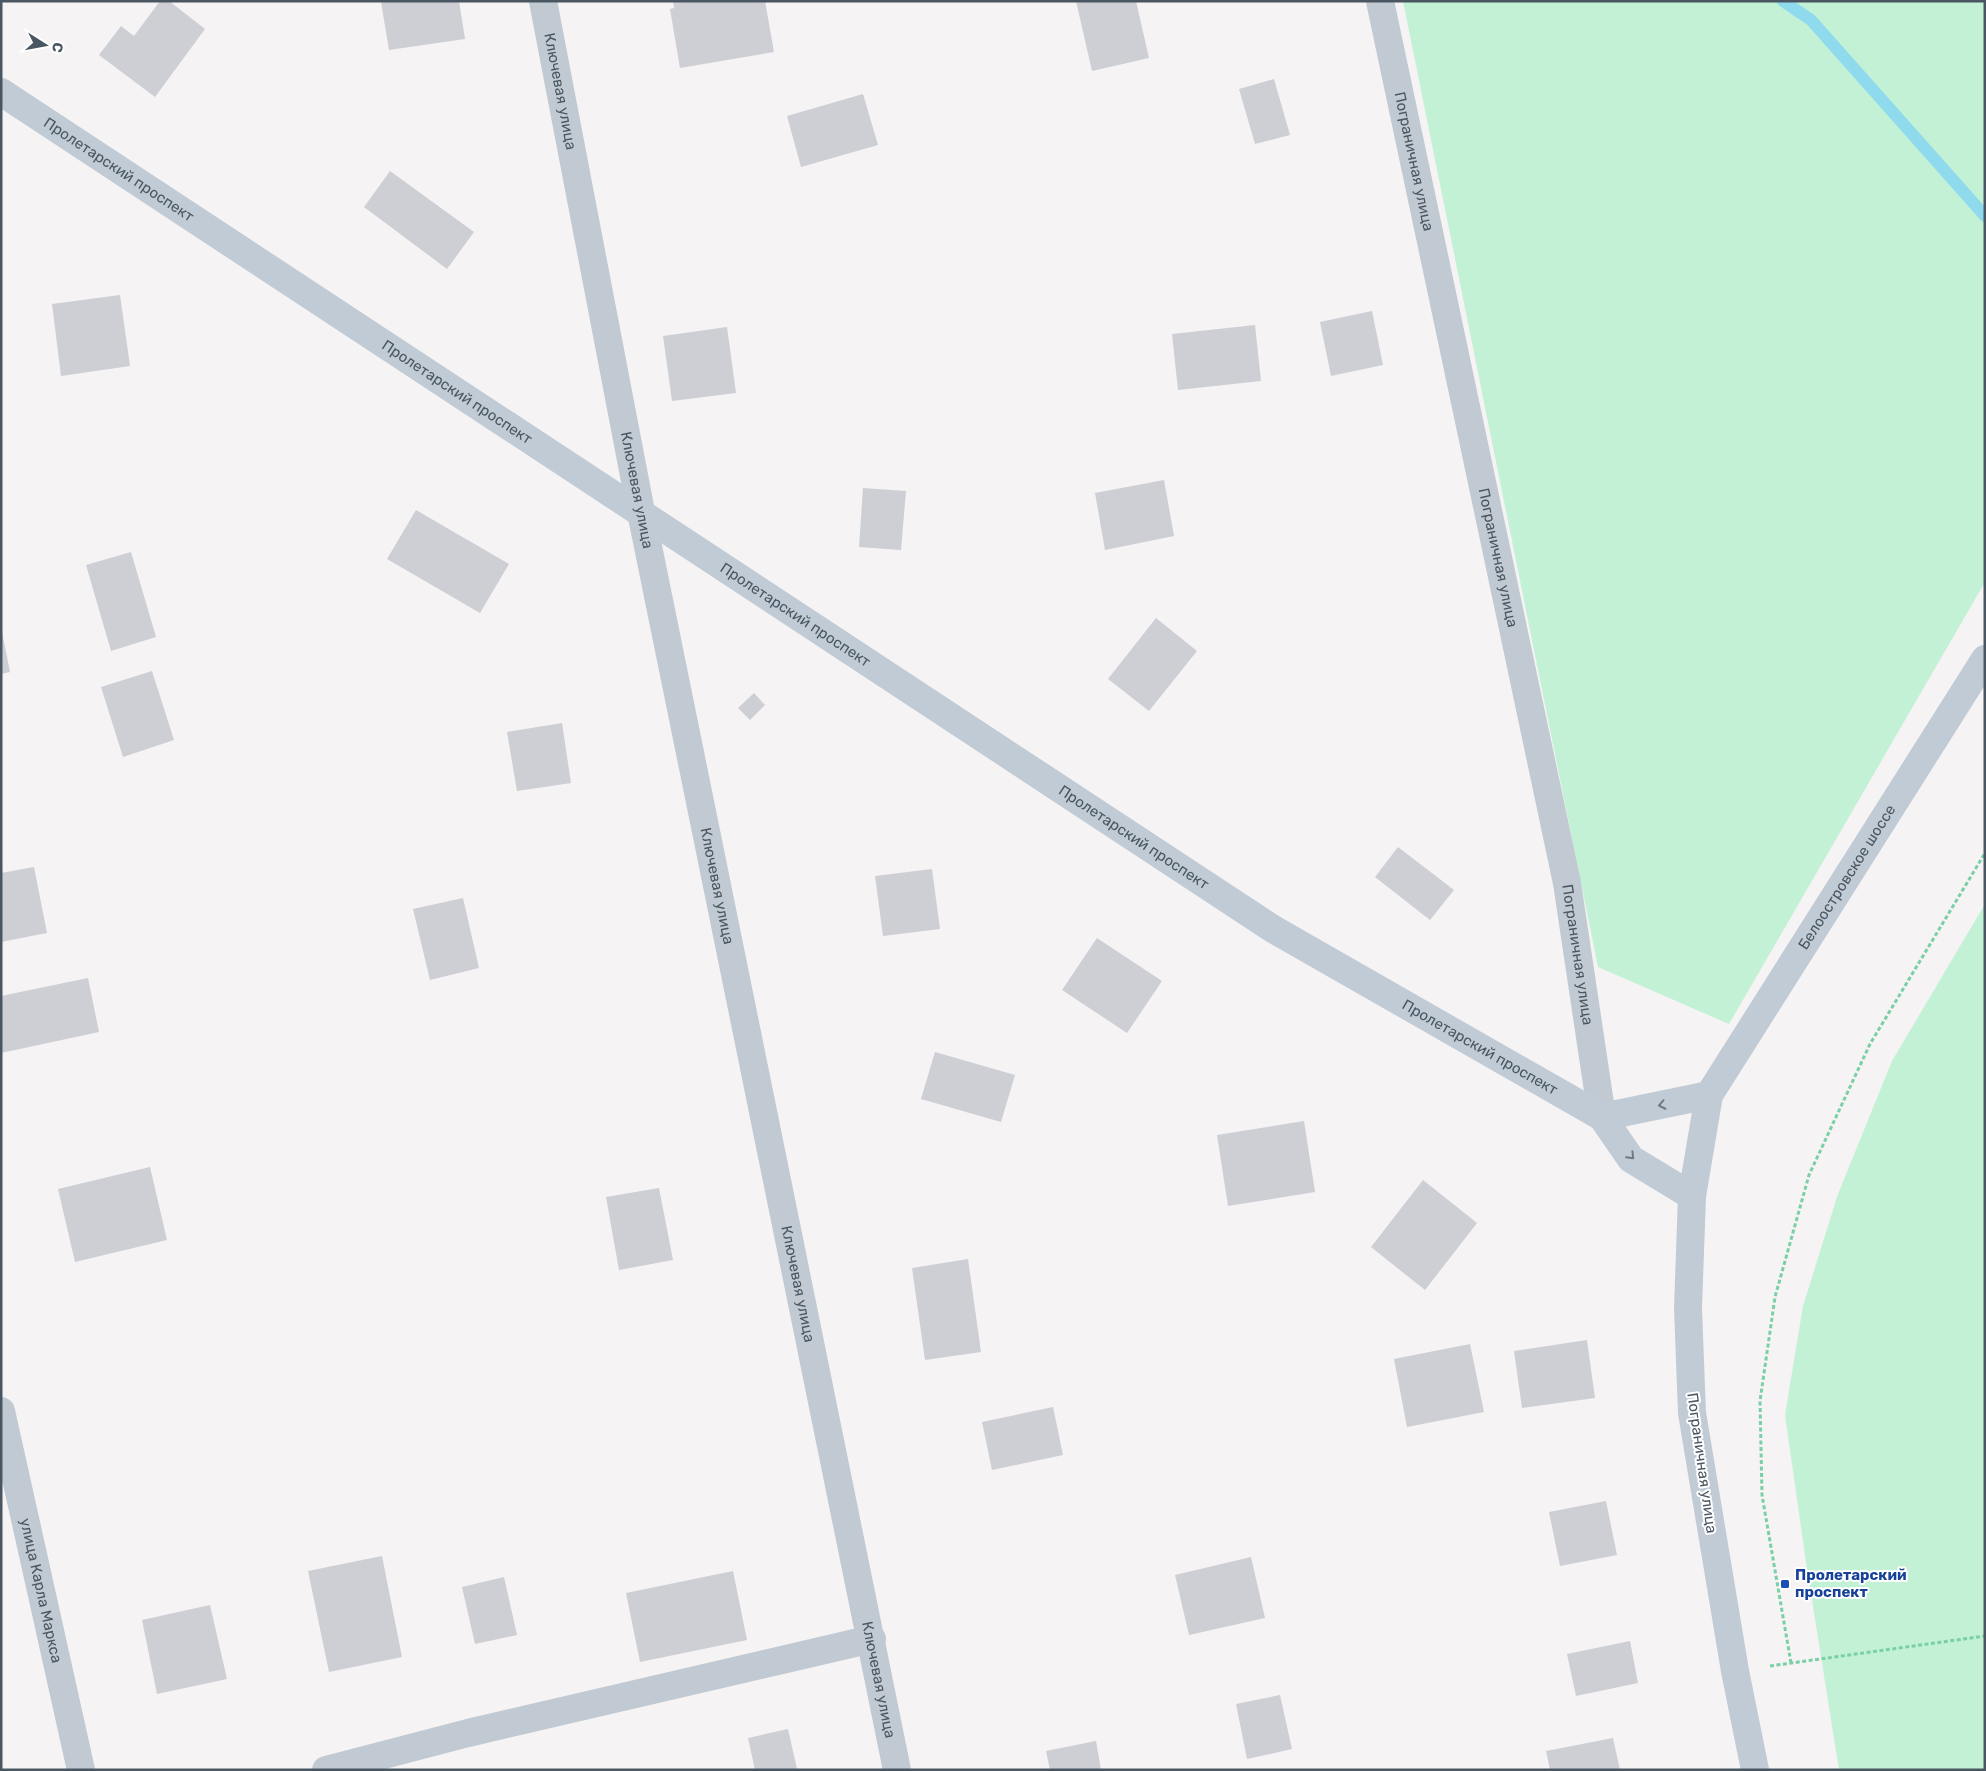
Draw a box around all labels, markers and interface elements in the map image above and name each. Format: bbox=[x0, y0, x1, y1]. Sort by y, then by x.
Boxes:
north arrow bbox=[20, 20, 70, 70]
street label: Ключевая улица bbox=[540, 31, 580, 151]
text: С bbox=[48, 41, 67, 54]
street label: Пограничная улица bbox=[1390, 90, 1438, 233]
street label: Пролетарский проспект bbox=[40, 114, 198, 226]
street label: Пролетарский проспект bbox=[379, 336, 536, 448]
street label: Ключевая улица bbox=[617, 430, 657, 550]
street label: Пограничная улица bbox=[1474, 486, 1522, 629]
street label: Пролетарский проспект bbox=[717, 559, 874, 671]
street label: Пролетарский проспект bbox=[1055, 781, 1213, 894]
street label: Белоостровское шоссе bbox=[1794, 801, 1899, 953]
street label: Ключевая улица bbox=[696, 826, 738, 946]
street label: Пограничная улица bbox=[1558, 883, 1597, 1026]
street label: Пролетарский проспект bbox=[1399, 996, 1561, 1099]
one-way arrow bbox=[1657, 1099, 1666, 1110]
one-way arrow bbox=[1625, 1150, 1634, 1159]
street label: Ключевая улица bbox=[777, 1224, 819, 1344]
street label: Пограничная улица bbox=[1683, 1391, 1721, 1535]
street label: улица Карла Маркса bbox=[16, 1517, 66, 1665]
place label: Пролетарский проспект bbox=[1795, 1566, 1907, 1601]
marker: Пролетарский проспект bbox=[1779, 1578, 1791, 1590]
street label: Ключевая улица bbox=[858, 1620, 899, 1740]

